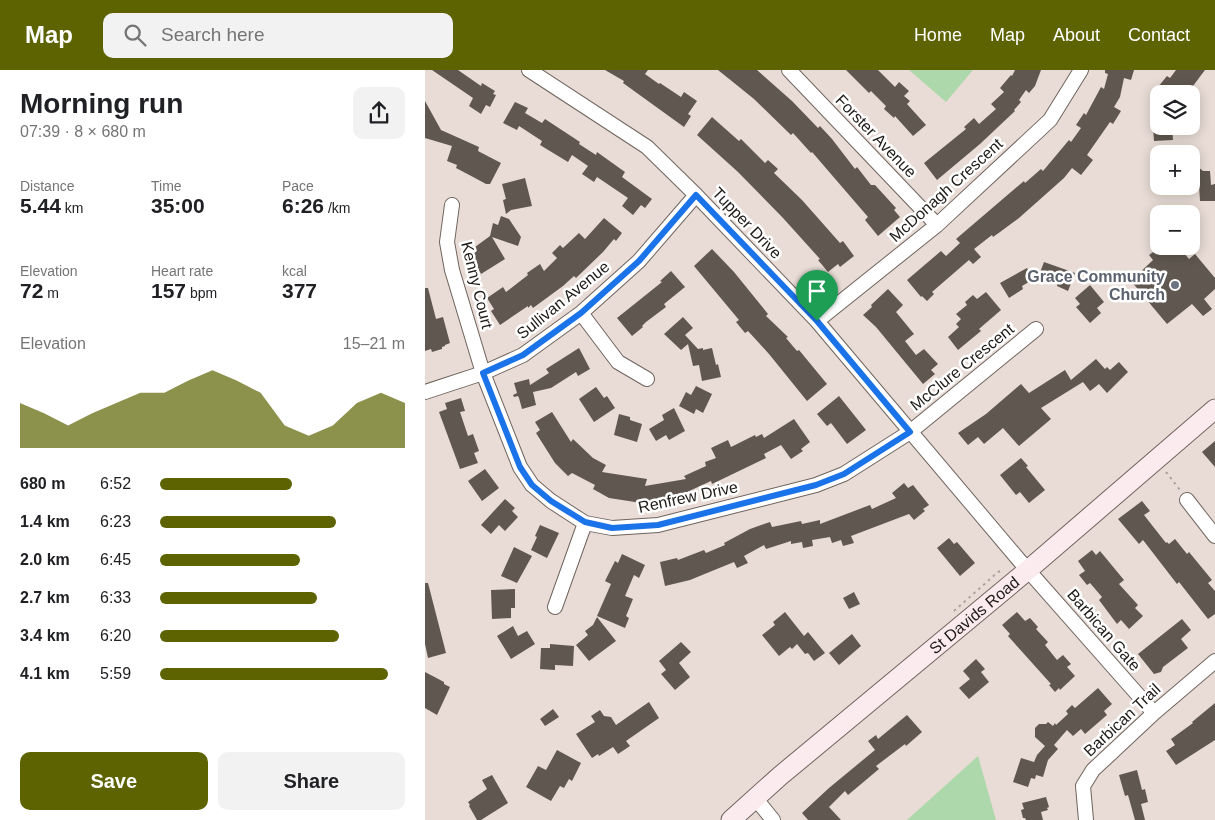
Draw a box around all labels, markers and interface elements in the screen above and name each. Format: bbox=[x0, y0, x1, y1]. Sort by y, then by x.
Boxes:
search box bbox=[103, 13, 453, 58]
text: Map bbox=[25, 21, 73, 48]
icon: search bbox=[121, 21, 149, 49]
text: Search here bbox=[161, 24, 265, 45]
text: Home bbox=[914, 25, 962, 45]
text: Map bbox=[990, 25, 1025, 45]
text: About bbox=[1053, 25, 1100, 45]
text: Contact bbox=[1128, 25, 1190, 45]
map controls bbox=[1150, 85, 1200, 255]
button: layers bbox=[1150, 85, 1200, 135]
button: share bbox=[353, 87, 405, 139]
text: Morning run bbox=[20, 88, 183, 119]
street label: Forster Avenue bbox=[832, 91, 920, 181]
text: 07:39 · 8 × 680 m bbox=[20, 123, 146, 140]
street label: McDonagh Crescent bbox=[886, 135, 1006, 245]
button: + bbox=[1150, 145, 1200, 195]
text: Distance bbox=[20, 178, 74, 194]
text: Time bbox=[151, 178, 182, 194]
text: Pace bbox=[282, 178, 314, 194]
street label: Tupper Drive bbox=[709, 184, 785, 262]
text: 5.44 bbox=[20, 194, 61, 217]
text: 35:00 bbox=[151, 194, 205, 217]
text: 6:26 bbox=[282, 194, 324, 217]
text: km bbox=[61, 200, 83, 216]
text: /km bbox=[324, 200, 350, 216]
button: − bbox=[1150, 205, 1200, 255]
street label: Kenny Court bbox=[458, 240, 496, 331]
street label: Sullivan Avenue bbox=[514, 258, 613, 342]
text: Elevation bbox=[20, 263, 78, 279]
text: Heart rate bbox=[151, 263, 213, 279]
text: kcal bbox=[282, 263, 307, 279]
place label: Grace Community Church bbox=[1027, 268, 1165, 303]
pin bbox=[796, 270, 838, 321]
icon: arrive bbox=[803, 277, 831, 305]
text: 72 bbox=[20, 279, 43, 302]
text: 157 bbox=[151, 279, 186, 302]
text: 377 bbox=[282, 279, 317, 302]
marker: Grace Community Church bbox=[1169, 279, 1181, 291]
text: m bbox=[43, 285, 59, 301]
text: bpm bbox=[186, 285, 217, 301]
street label: McClure Crescent bbox=[907, 320, 1018, 414]
text: Elevation bbox=[20, 335, 86, 352]
text: 15–21 m bbox=[343, 335, 405, 352]
text: 680 m bbox=[20, 475, 65, 492]
text: 6:52 bbox=[100, 475, 131, 492]
street label: Renfrew Drive bbox=[637, 478, 739, 516]
text: 1.4 km bbox=[20, 513, 70, 530]
text: 6:23 bbox=[100, 513, 131, 530]
text: 2.0 km bbox=[20, 551, 70, 568]
text: 6:45 bbox=[100, 551, 131, 568]
street label: St Davids Road bbox=[926, 573, 1022, 657]
street label: Barbican Gate bbox=[1064, 586, 1144, 674]
text: 2.7 km bbox=[20, 589, 70, 606]
text: 6:33 bbox=[100, 589, 131, 606]
text: 3.4 km bbox=[20, 627, 70, 644]
text: 6:20 bbox=[100, 627, 131, 644]
text: 4.1 km bbox=[20, 665, 70, 682]
text: 5:59 bbox=[100, 665, 131, 682]
street label: Barbican Trail bbox=[1080, 680, 1164, 760]
button: Save bbox=[20, 752, 208, 810]
button: Share bbox=[218, 752, 405, 810]

